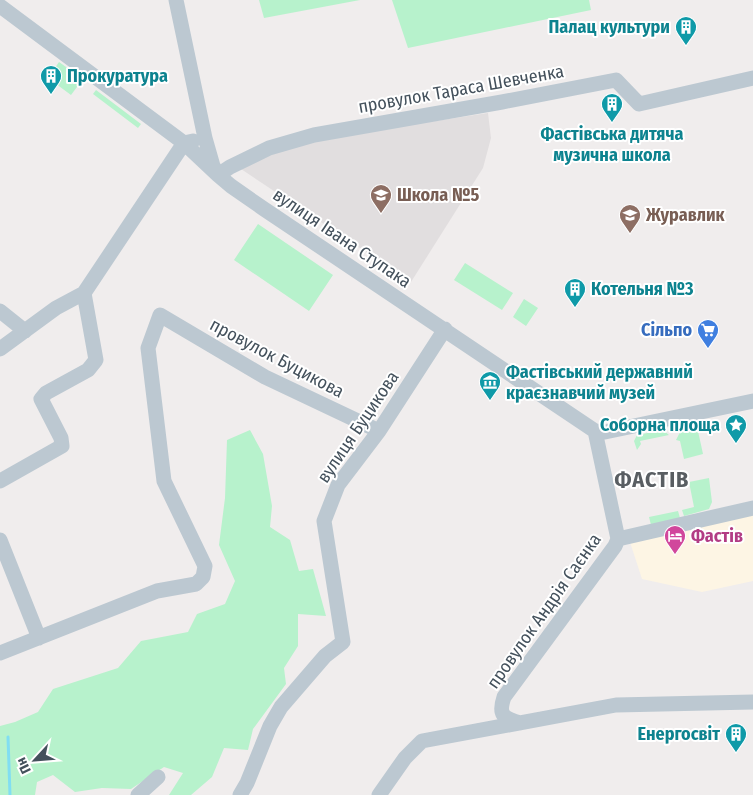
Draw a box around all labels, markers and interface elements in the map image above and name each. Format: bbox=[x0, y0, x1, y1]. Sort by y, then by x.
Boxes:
building icon: Палац культури bbox=[674, 15, 698, 46]
place label: Палац культури bbox=[548, 16, 670, 38]
street label: провулок Тараса Шевченка bbox=[356, 60, 566, 118]
building icon: Прокуратура bbox=[39, 64, 63, 95]
place label: Прокуратура bbox=[67, 65, 168, 87]
building icon: Фастівська дитяча музична школа bbox=[600, 92, 624, 123]
place label: Фастівська дитяча музична школа bbox=[541, 123, 683, 166]
school or university icon: Школа №5 bbox=[369, 183, 393, 214]
street label: вулиця Івана Ступака bbox=[269, 184, 416, 293]
place label: Школа №5 bbox=[397, 184, 479, 206]
school or university icon: Журавлик bbox=[618, 203, 642, 234]
place label: Журавлик bbox=[645, 204, 726, 226]
building icon: Котельня №3 bbox=[563, 277, 587, 308]
place label: Котельня №3 bbox=[591, 278, 694, 300]
street label: провулок Буцикова bbox=[206, 313, 348, 403]
supermarket icon: Сільпо bbox=[696, 318, 720, 349]
place label: Сільпо bbox=[641, 319, 692, 341]
place label: Фастівський державний краєзнавчий музей bbox=[506, 361, 693, 404]
street label: вулиця Буцикова bbox=[312, 367, 404, 487]
museum icon: Фастівський державний краєзнавчий музей bbox=[478, 370, 502, 401]
place icon: Соборна площа bbox=[724, 413, 748, 444]
place label: Соборна площа bbox=[600, 414, 720, 436]
district label: ФАСТІВ bbox=[615, 466, 689, 493]
hotel icon: Фастів bbox=[663, 524, 687, 555]
place label: Фастів bbox=[691, 525, 743, 547]
street label: провулок Андрія Саєнка bbox=[482, 529, 606, 693]
building icon: Енергосвіт bbox=[724, 722, 748, 753]
place label: Енергосвіт bbox=[638, 723, 720, 745]
north arrow bbox=[10, 735, 60, 785]
text: Пн bbox=[13, 755, 35, 776]

